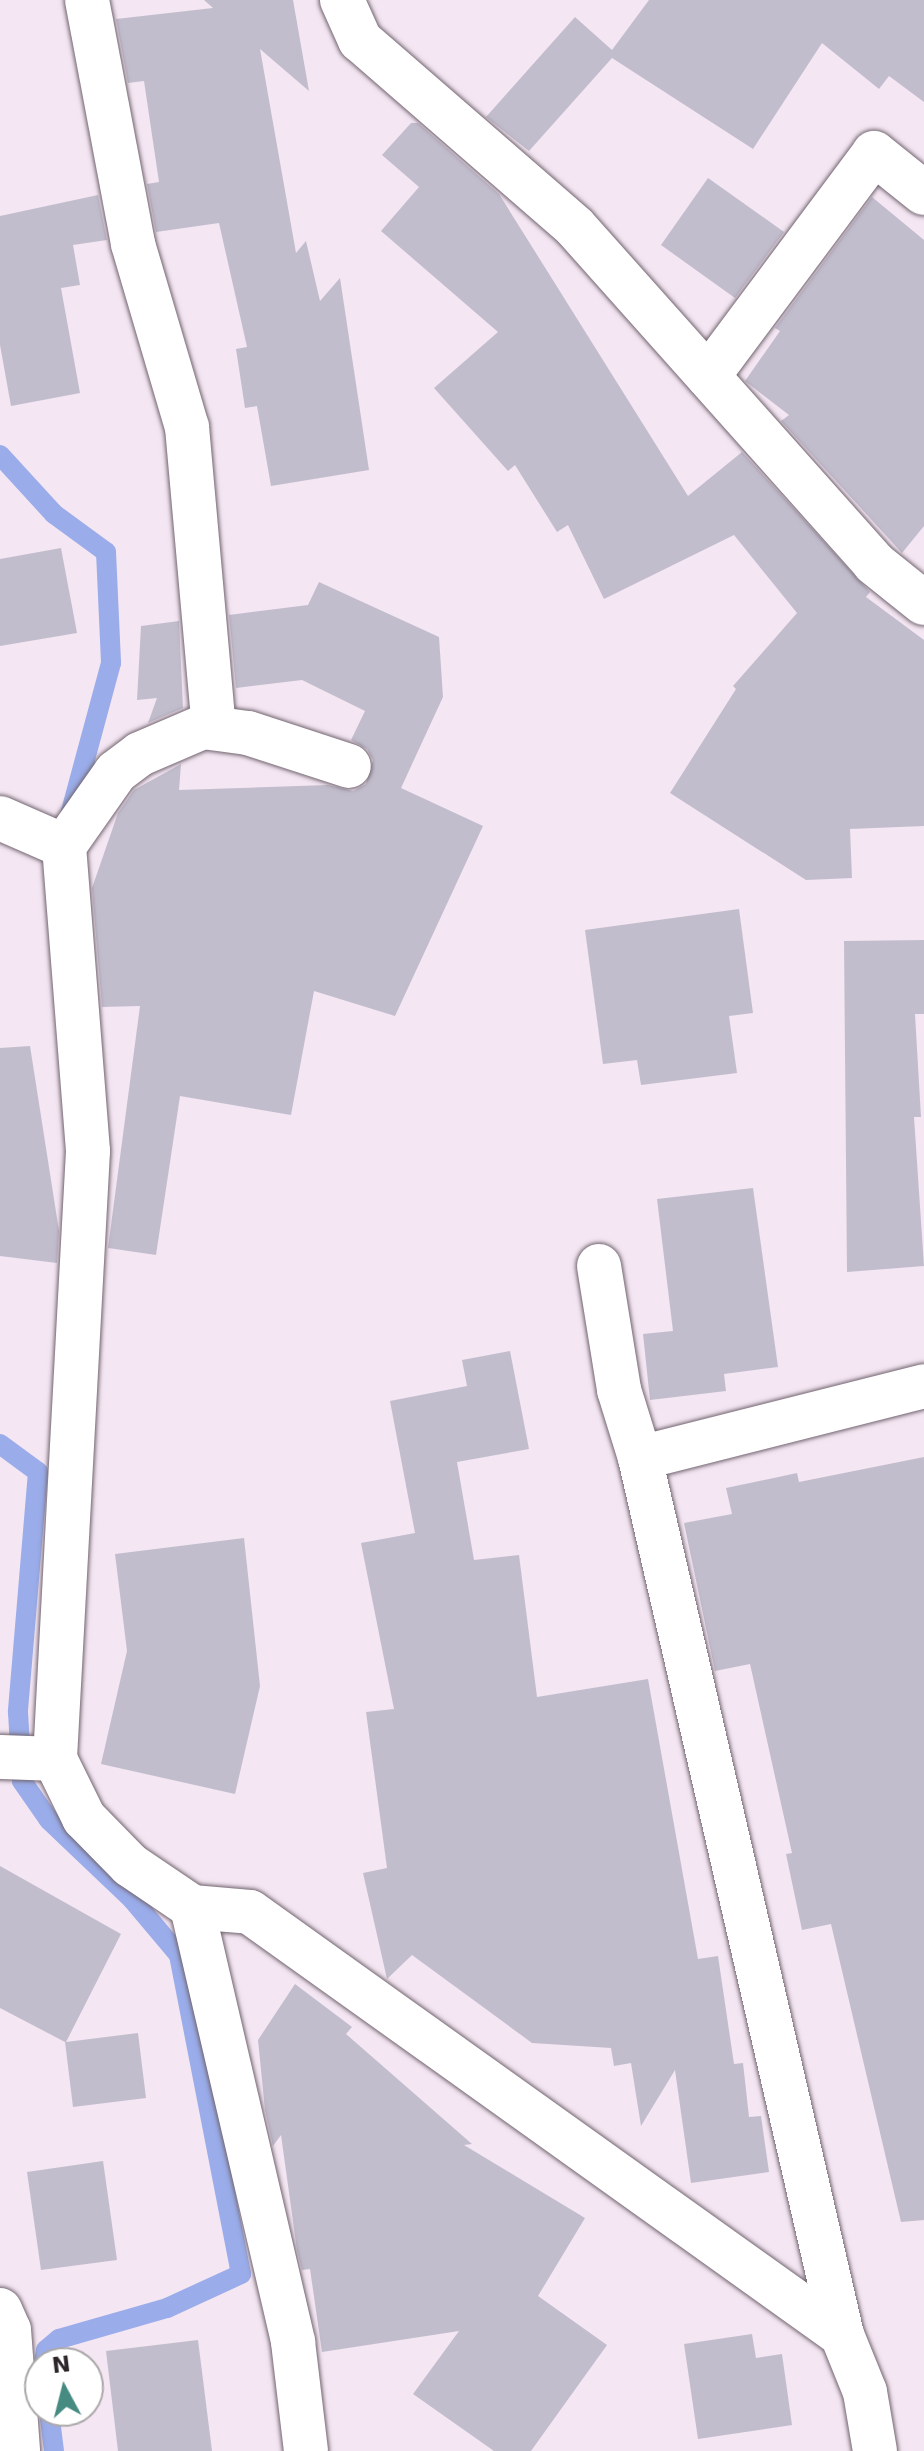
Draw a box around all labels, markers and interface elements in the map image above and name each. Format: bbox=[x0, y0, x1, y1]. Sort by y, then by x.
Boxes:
north arrow bbox=[24, 2347, 104, 2427]
text: N bbox=[51, 2351, 72, 2378]

